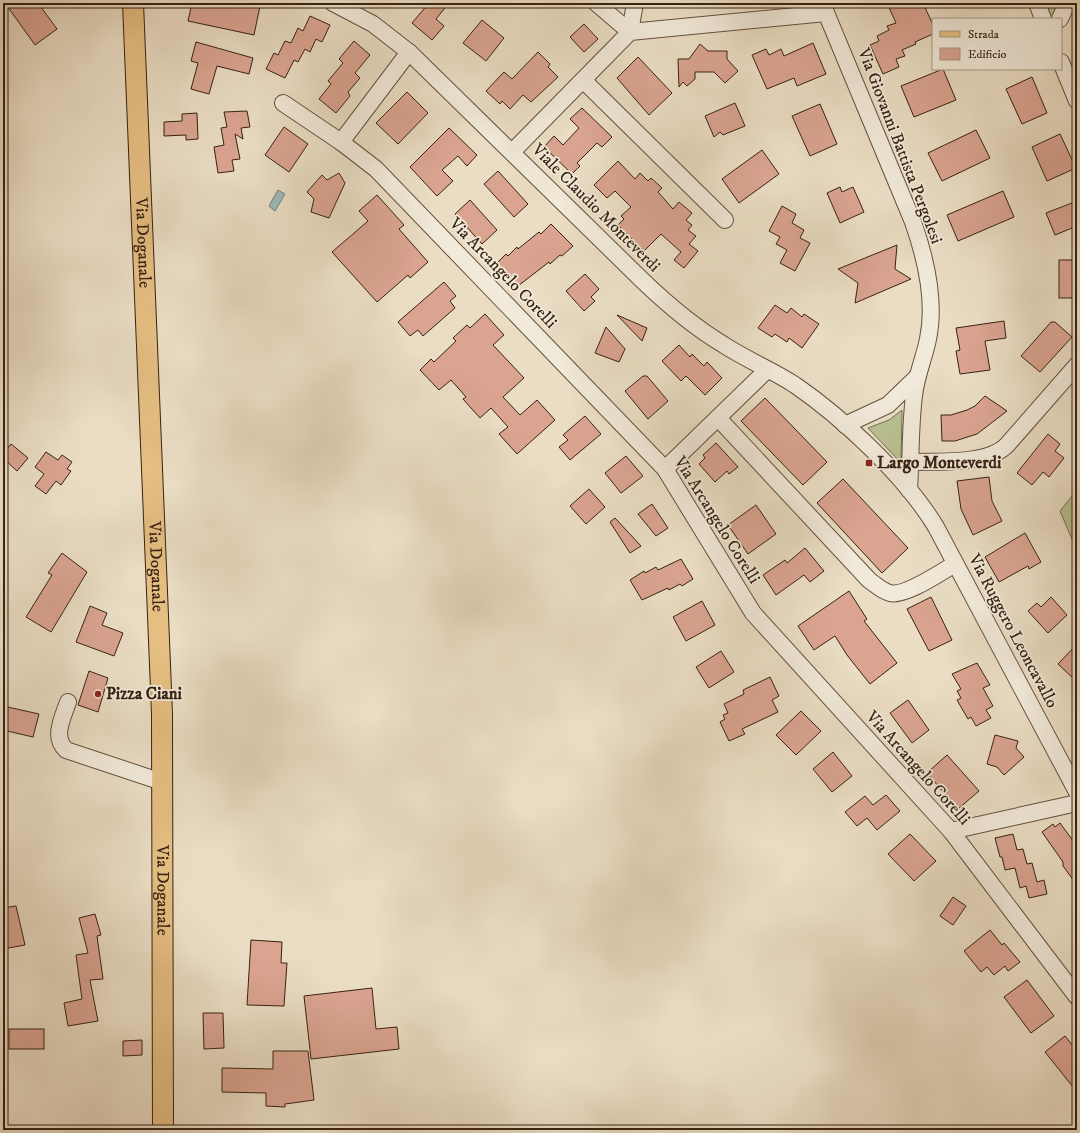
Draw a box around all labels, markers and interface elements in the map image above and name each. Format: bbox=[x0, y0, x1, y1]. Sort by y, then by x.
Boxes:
legend bbox=[932, 18, 1062, 70]
text: Strada bbox=[968, 27, 1000, 42]
street label: Via Giovanni Battista Pergolesi bbox=[852, 44, 948, 247]
text: Edificio bbox=[968, 47, 1007, 62]
street label: Viale Claudio Monteverdi bbox=[526, 138, 665, 277]
street label: Via Doganale bbox=[130, 196, 156, 289]
street label: Via Arcangelo Corelli bbox=[444, 212, 562, 333]
street label: Via Arcangelo Corelli bbox=[668, 451, 765, 588]
place label: Largo Monteverdi bbox=[877, 452, 1002, 474]
marker: Largo Monteverdi bbox=[864, 458, 874, 468]
street label: Via Doganale bbox=[143, 520, 169, 612]
street label: Via Ruggero Leoncavallo bbox=[963, 549, 1063, 712]
place label: Pizza Ciani bbox=[106, 683, 183, 705]
marker: Pizza Ciani bbox=[93, 689, 103, 699]
street label: Via Arcangelo Corelli bbox=[860, 706, 975, 830]
street label: Via Doganale bbox=[151, 844, 174, 936]

